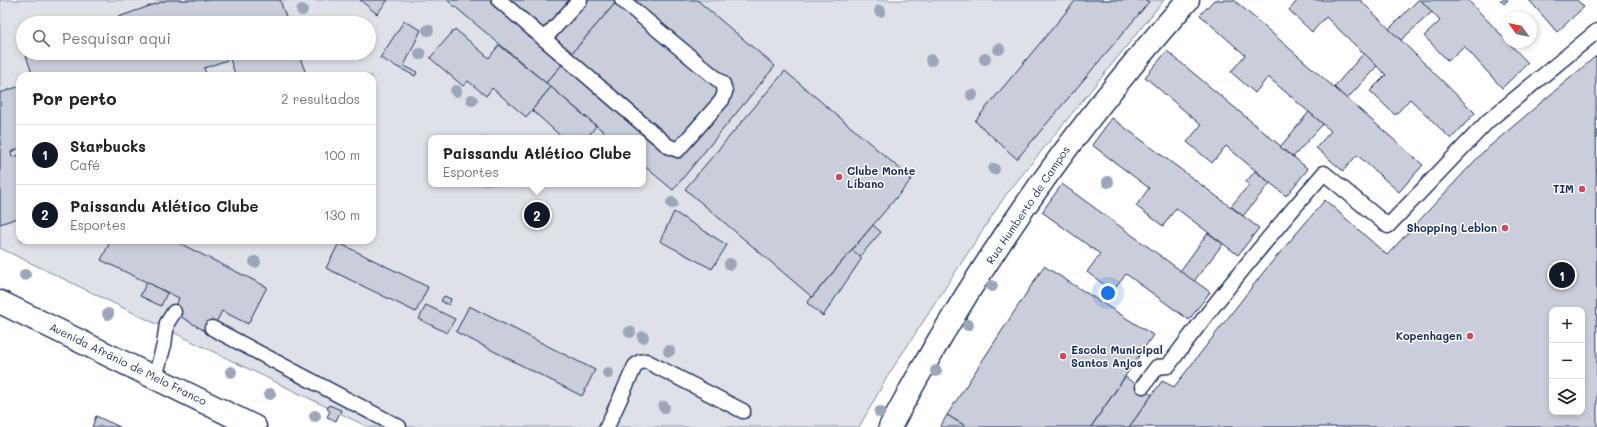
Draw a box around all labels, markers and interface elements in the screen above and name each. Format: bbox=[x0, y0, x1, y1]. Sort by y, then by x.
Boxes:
north arrow bbox=[1501, 12, 1537, 48]
search box bbox=[16, 16, 376, 60]
icon: search bbox=[30, 27, 52, 49]
text: Pesquisar aqui bbox=[62, 28, 171, 48]
text: Por perto bbox=[32, 87, 116, 109]
text: 2 resultados bbox=[281, 90, 360, 107]
popup bbox=[428, 135, 646, 187]
text: Starbucks bbox=[70, 136, 146, 156]
text: Paissandu Atlético Clube bbox=[443, 143, 631, 163]
street label: Rua Humberto de Campos bbox=[982, 143, 1073, 267]
text: 1 bbox=[42, 146, 48, 163]
text: 100 m bbox=[324, 146, 360, 163]
text: Café bbox=[70, 156, 100, 173]
text: Esportes bbox=[443, 163, 499, 180]
place label: Clube Monte Líbano bbox=[847, 163, 916, 191]
marker: Clube Monte Líbano bbox=[834, 172, 844, 182]
place label: TIM bbox=[1553, 181, 1574, 196]
marker: TIM bbox=[1577, 184, 1587, 194]
text: Paissandu Atlético Clube bbox=[70, 196, 259, 216]
pin: 2 bbox=[524, 200, 550, 230]
text: 2 bbox=[41, 206, 49, 223]
text: 130 m bbox=[324, 206, 360, 223]
text: Esportes bbox=[70, 216, 126, 233]
place label: Shopping Leblon bbox=[1407, 220, 1497, 235]
marker: Shopping Leblon bbox=[1500, 223, 1510, 233]
pin: 1 bbox=[1549, 260, 1575, 290]
your location bbox=[1098, 283, 1118, 303]
map controls bbox=[1549, 307, 1585, 415]
button: + bbox=[1549, 307, 1585, 343]
street label: Avenida Afrânio de Melo Franco bbox=[47, 319, 210, 408]
place label: Kopenhagen bbox=[1396, 328, 1462, 343]
marker: Kopenhagen bbox=[1465, 331, 1475, 341]
place label: Escola Municipal Santos Anjos bbox=[1071, 342, 1163, 370]
button: − bbox=[1549, 343, 1585, 379]
marker: Escola Municipal Santos Anjos bbox=[1058, 351, 1068, 361]
button: layers bbox=[1549, 379, 1585, 415]

